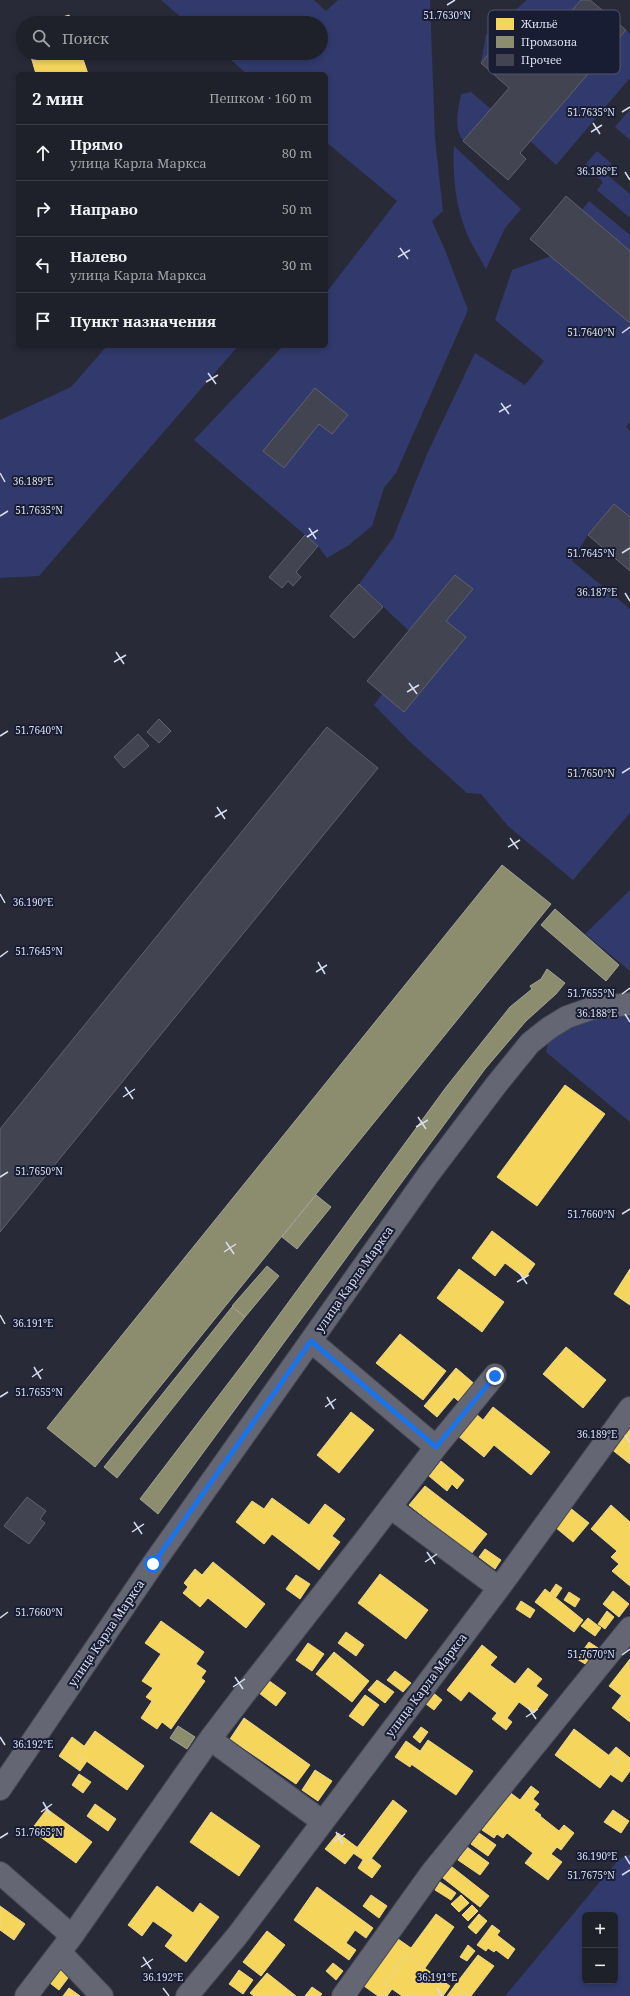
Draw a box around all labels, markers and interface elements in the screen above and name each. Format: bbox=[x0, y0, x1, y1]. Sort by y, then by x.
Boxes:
text: 51.7630°N bbox=[423, 8, 471, 22]
legend bbox=[488, 10, 620, 74]
search box bbox=[16, 16, 328, 60]
text: Жильё bbox=[520, 16, 558, 31]
icon: search bbox=[30, 27, 52, 49]
text: Поиск bbox=[62, 28, 109, 48]
text: Промзона bbox=[521, 34, 577, 49]
text: Прочее bbox=[521, 52, 562, 67]
text: 2 мин bbox=[32, 87, 84, 110]
text: Пешком · 160 m bbox=[209, 89, 312, 107]
text: 51.7635°N bbox=[567, 105, 615, 119]
text: Прямо bbox=[70, 134, 123, 154]
icon: ahead bbox=[32, 142, 54, 164]
text: 80 m bbox=[282, 144, 312, 162]
text: улица Карла Маркса bbox=[70, 154, 207, 172]
text: 36.186°E bbox=[577, 164, 617, 178]
icon: right bbox=[32, 198, 54, 220]
text: Направо bbox=[70, 199, 138, 219]
text: 50 m bbox=[282, 200, 312, 218]
text: Налево bbox=[70, 246, 127, 266]
icon: left bbox=[32, 254, 54, 276]
text: 30 m bbox=[282, 256, 312, 274]
text: улица Карла Маркса bbox=[70, 266, 207, 284]
icon: arrive bbox=[32, 310, 54, 332]
text: Пункт назначения bbox=[70, 311, 216, 331]
text: 51.7640°N bbox=[567, 325, 615, 339]
text: 36.189°E bbox=[13, 474, 53, 488]
text: 51.7635°N bbox=[15, 503, 63, 517]
text: 51.7645°N bbox=[567, 546, 615, 560]
text: 36.187°E bbox=[577, 585, 617, 599]
text: 51.7640°N bbox=[15, 723, 63, 737]
text: 51.7650°N bbox=[567, 766, 615, 780]
text: 36.190°E bbox=[13, 895, 53, 909]
text: 51.7645°N bbox=[15, 944, 63, 958]
text: 51.7655°N bbox=[567, 986, 615, 1000]
text: 36.188°E bbox=[577, 1006, 617, 1020]
text: 51.7650°N bbox=[15, 1164, 63, 1178]
text: 51.7660°N bbox=[567, 1207, 615, 1221]
street label: улица Карла Маркса bbox=[311, 1222, 397, 1336]
text: 36.191°E bbox=[13, 1316, 53, 1330]
route end bbox=[486, 1367, 504, 1385]
text: 51.7655°N bbox=[15, 1385, 63, 1399]
text: 36.189°E bbox=[577, 1427, 617, 1441]
route start bbox=[144, 1555, 162, 1573]
street label: улица Карла Маркса bbox=[64, 1576, 148, 1690]
text: 51.7660°N bbox=[15, 1605, 63, 1619]
street label: улица Карла Маркса bbox=[381, 1629, 471, 1741]
text: 51.7670°N bbox=[567, 1647, 615, 1661]
text: 36.192°E bbox=[13, 1737, 53, 1751]
text: 51.7665°N bbox=[15, 1825, 63, 1839]
text: 36.190°E bbox=[577, 1849, 617, 1863]
text: 51.7675°N bbox=[567, 1868, 615, 1882]
map controls bbox=[582, 1912, 618, 1984]
button: + bbox=[582, 1912, 618, 1948]
button: − bbox=[582, 1948, 618, 1984]
text: 36.192°E bbox=[143, 1970, 183, 1984]
text: 36.191°E bbox=[417, 1970, 457, 1984]

